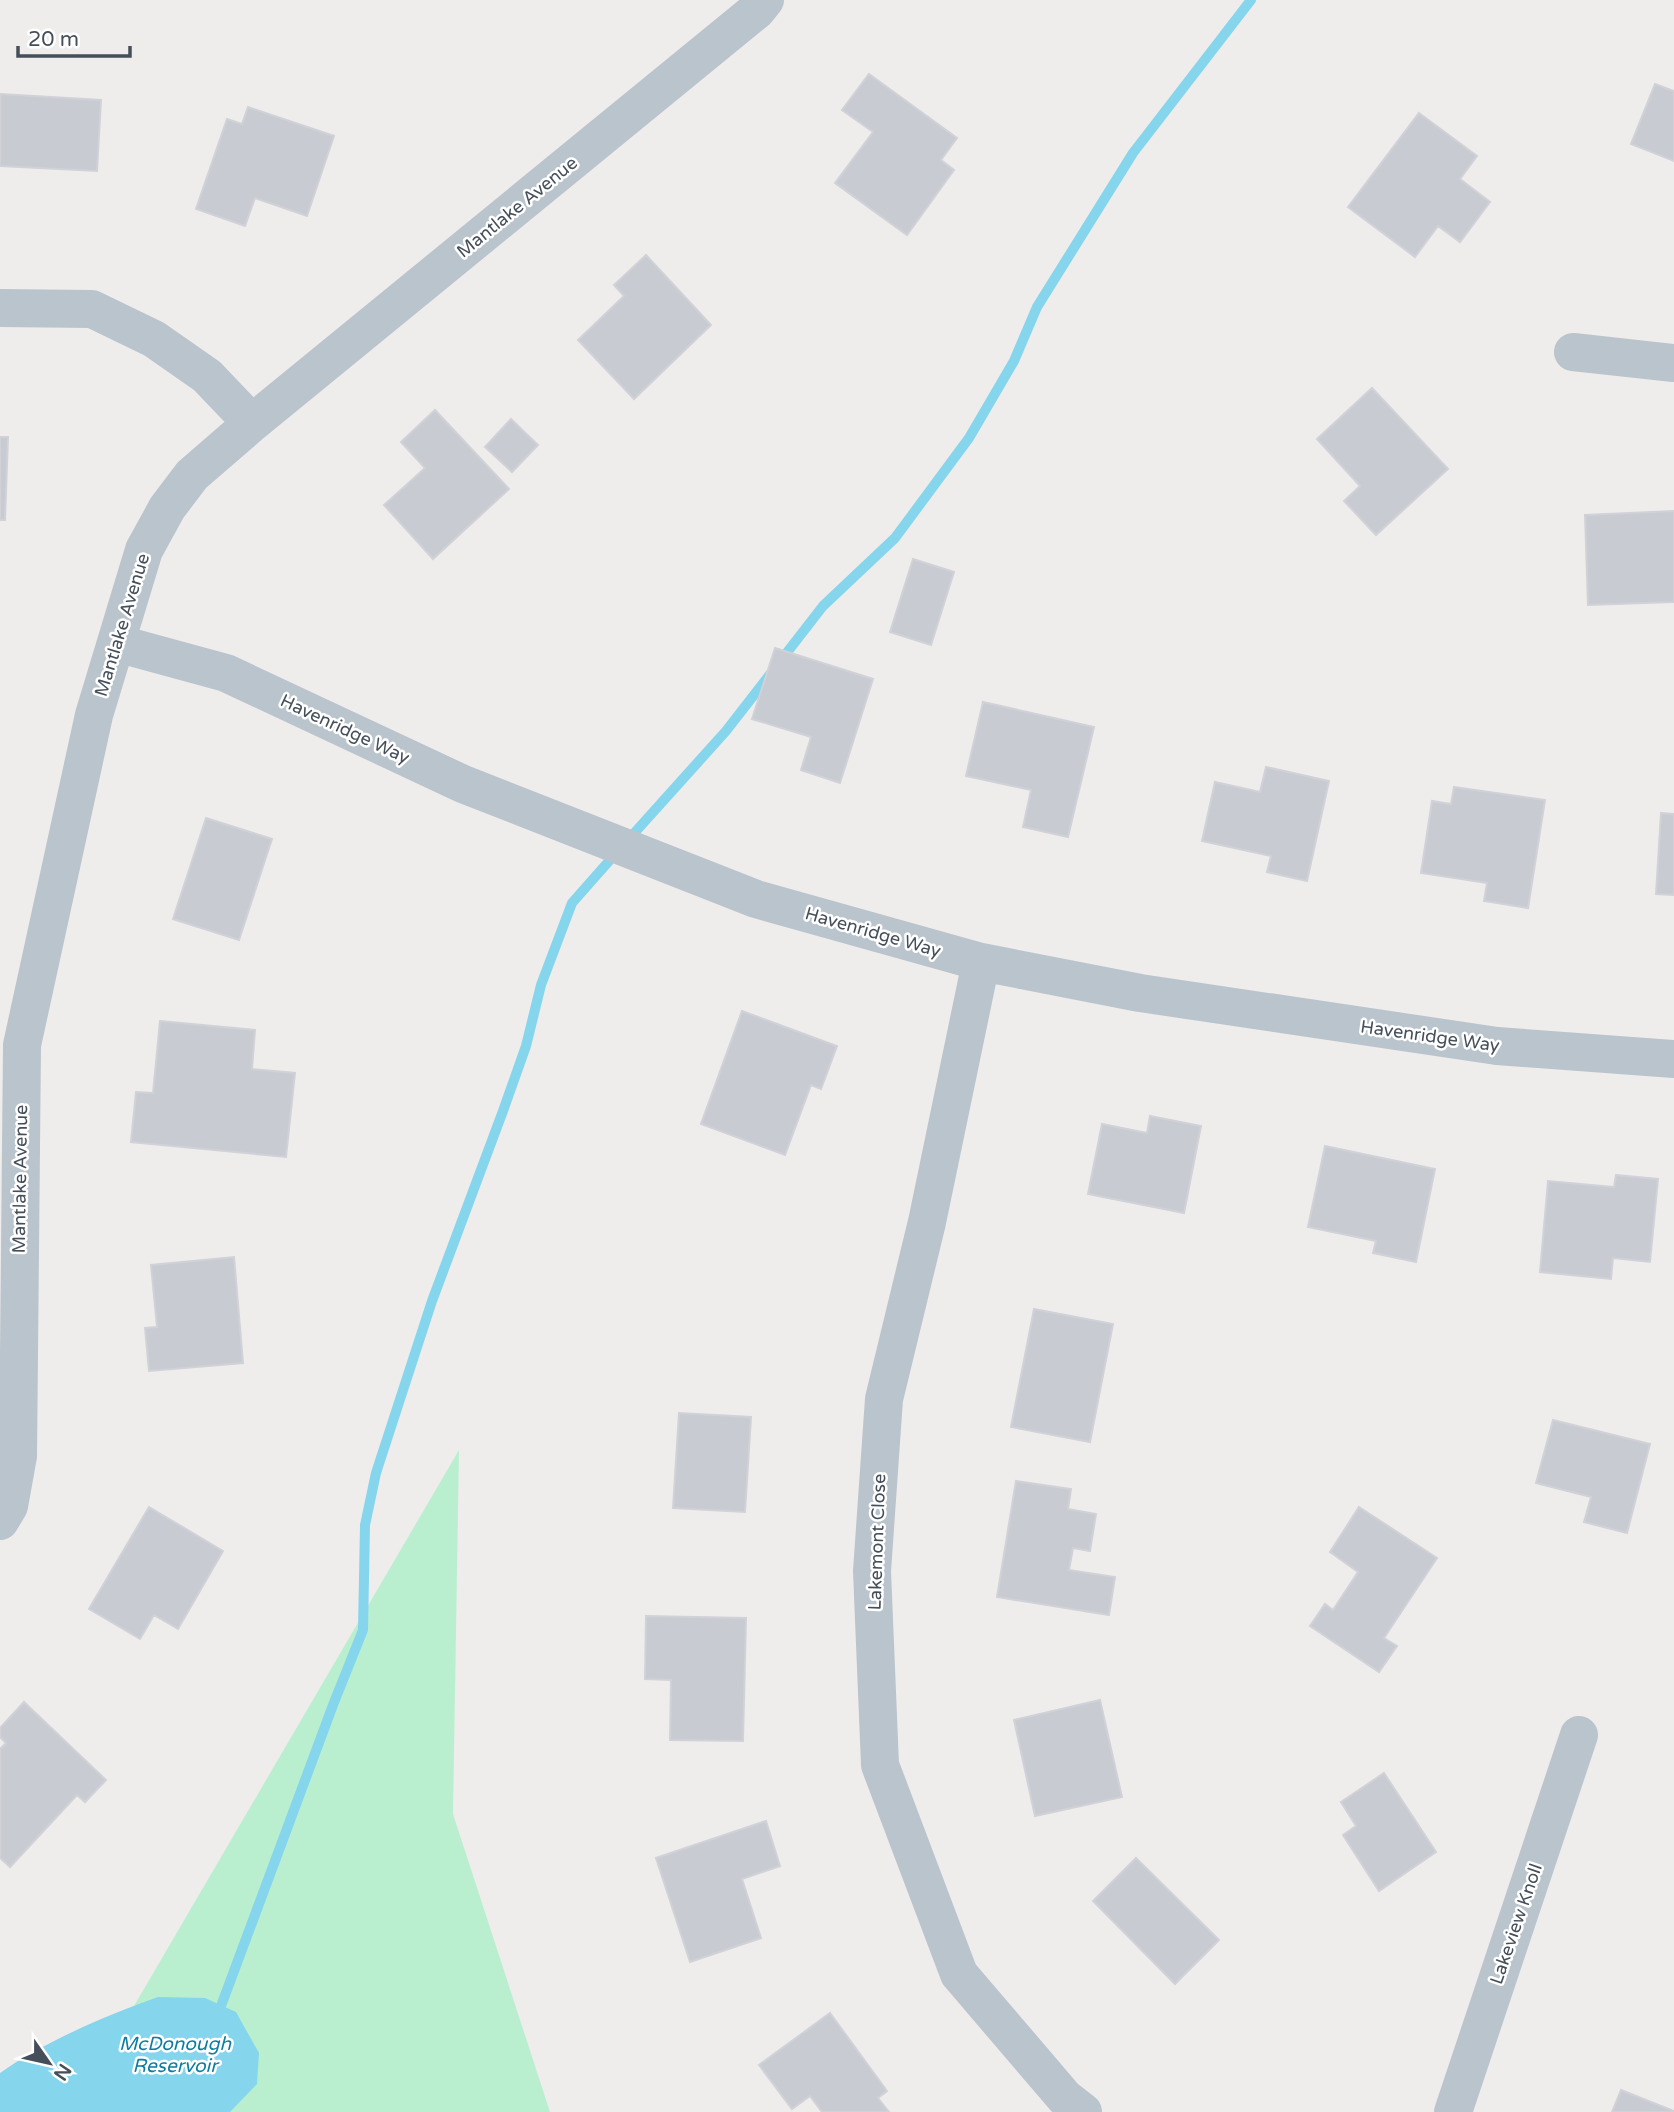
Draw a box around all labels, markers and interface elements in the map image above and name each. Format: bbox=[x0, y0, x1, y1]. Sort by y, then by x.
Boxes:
scale bar bbox=[18, 14, 130, 58]
text: 20 m bbox=[28, 27, 79, 52]
street label: Mantlake Avenue bbox=[452, 152, 582, 262]
street label: Mantlake Avenue bbox=[90, 551, 154, 699]
street label: Havenridge Way bbox=[277, 689, 413, 769]
street label: Havenridge Way bbox=[803, 902, 944, 962]
street label: Havenridge Way bbox=[1359, 1015, 1501, 1057]
street label: Mantlake Avenue bbox=[8, 1104, 32, 1254]
street label: Lakemont Close bbox=[864, 1473, 890, 1611]
street label: Lakeview Knoll bbox=[1485, 1861, 1547, 1987]
north arrow bbox=[14, 2028, 84, 2098]
water label: McDonough Reservoir bbox=[119, 2033, 231, 2077]
text: N bbox=[49, 2059, 76, 2084]

